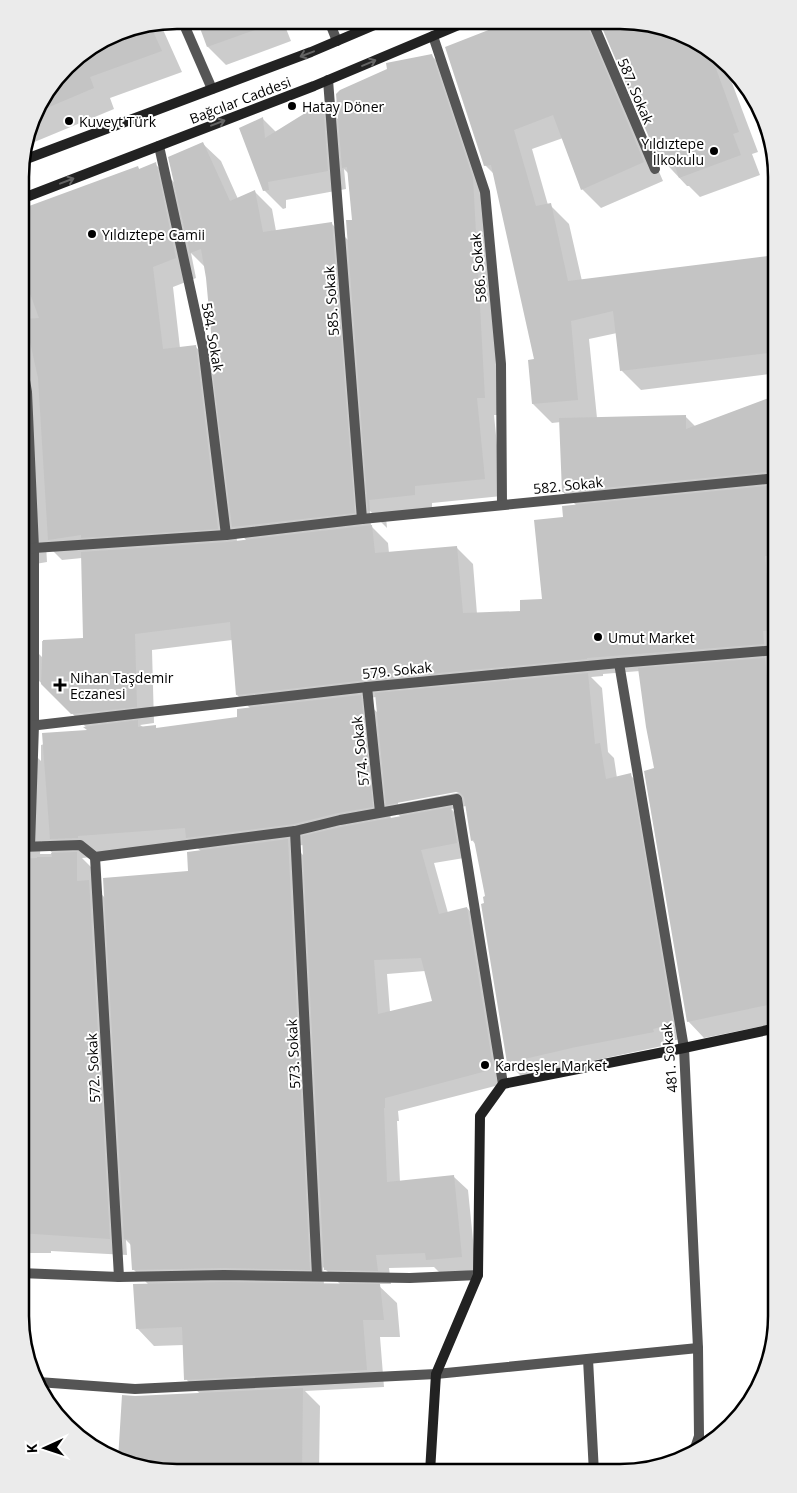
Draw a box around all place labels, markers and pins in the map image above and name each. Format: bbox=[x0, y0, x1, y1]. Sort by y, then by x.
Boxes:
place label: Hatay Döner bbox=[302, 97, 385, 116]
marker: Hatay Döner bbox=[286, 100, 298, 112]
place label: Kuveyt Türk bbox=[79, 112, 157, 131]
marker: Kuveyt Türk bbox=[63, 115, 75, 127]
place label: Yıldıztepe İlkokulu bbox=[641, 134, 704, 169]
marker: Yıldıztepe İlkokulu bbox=[708, 145, 720, 157]
place label: Yıldıztepe Camii bbox=[102, 225, 205, 244]
marker: Yıldıztepe Camii bbox=[86, 228, 98, 240]
place label: Umut Market bbox=[608, 628, 695, 647]
marker: Umut Market bbox=[592, 631, 604, 643]
place label: Nihan Taşdemir Eczanesi bbox=[70, 668, 174, 703]
marker: Nihan Taşdemir Eczanesi bbox=[54, 679, 66, 691]
place label: Kardeşler Market bbox=[495, 1056, 607, 1075]
marker: Kardeşler Market bbox=[479, 1059, 491, 1071]

